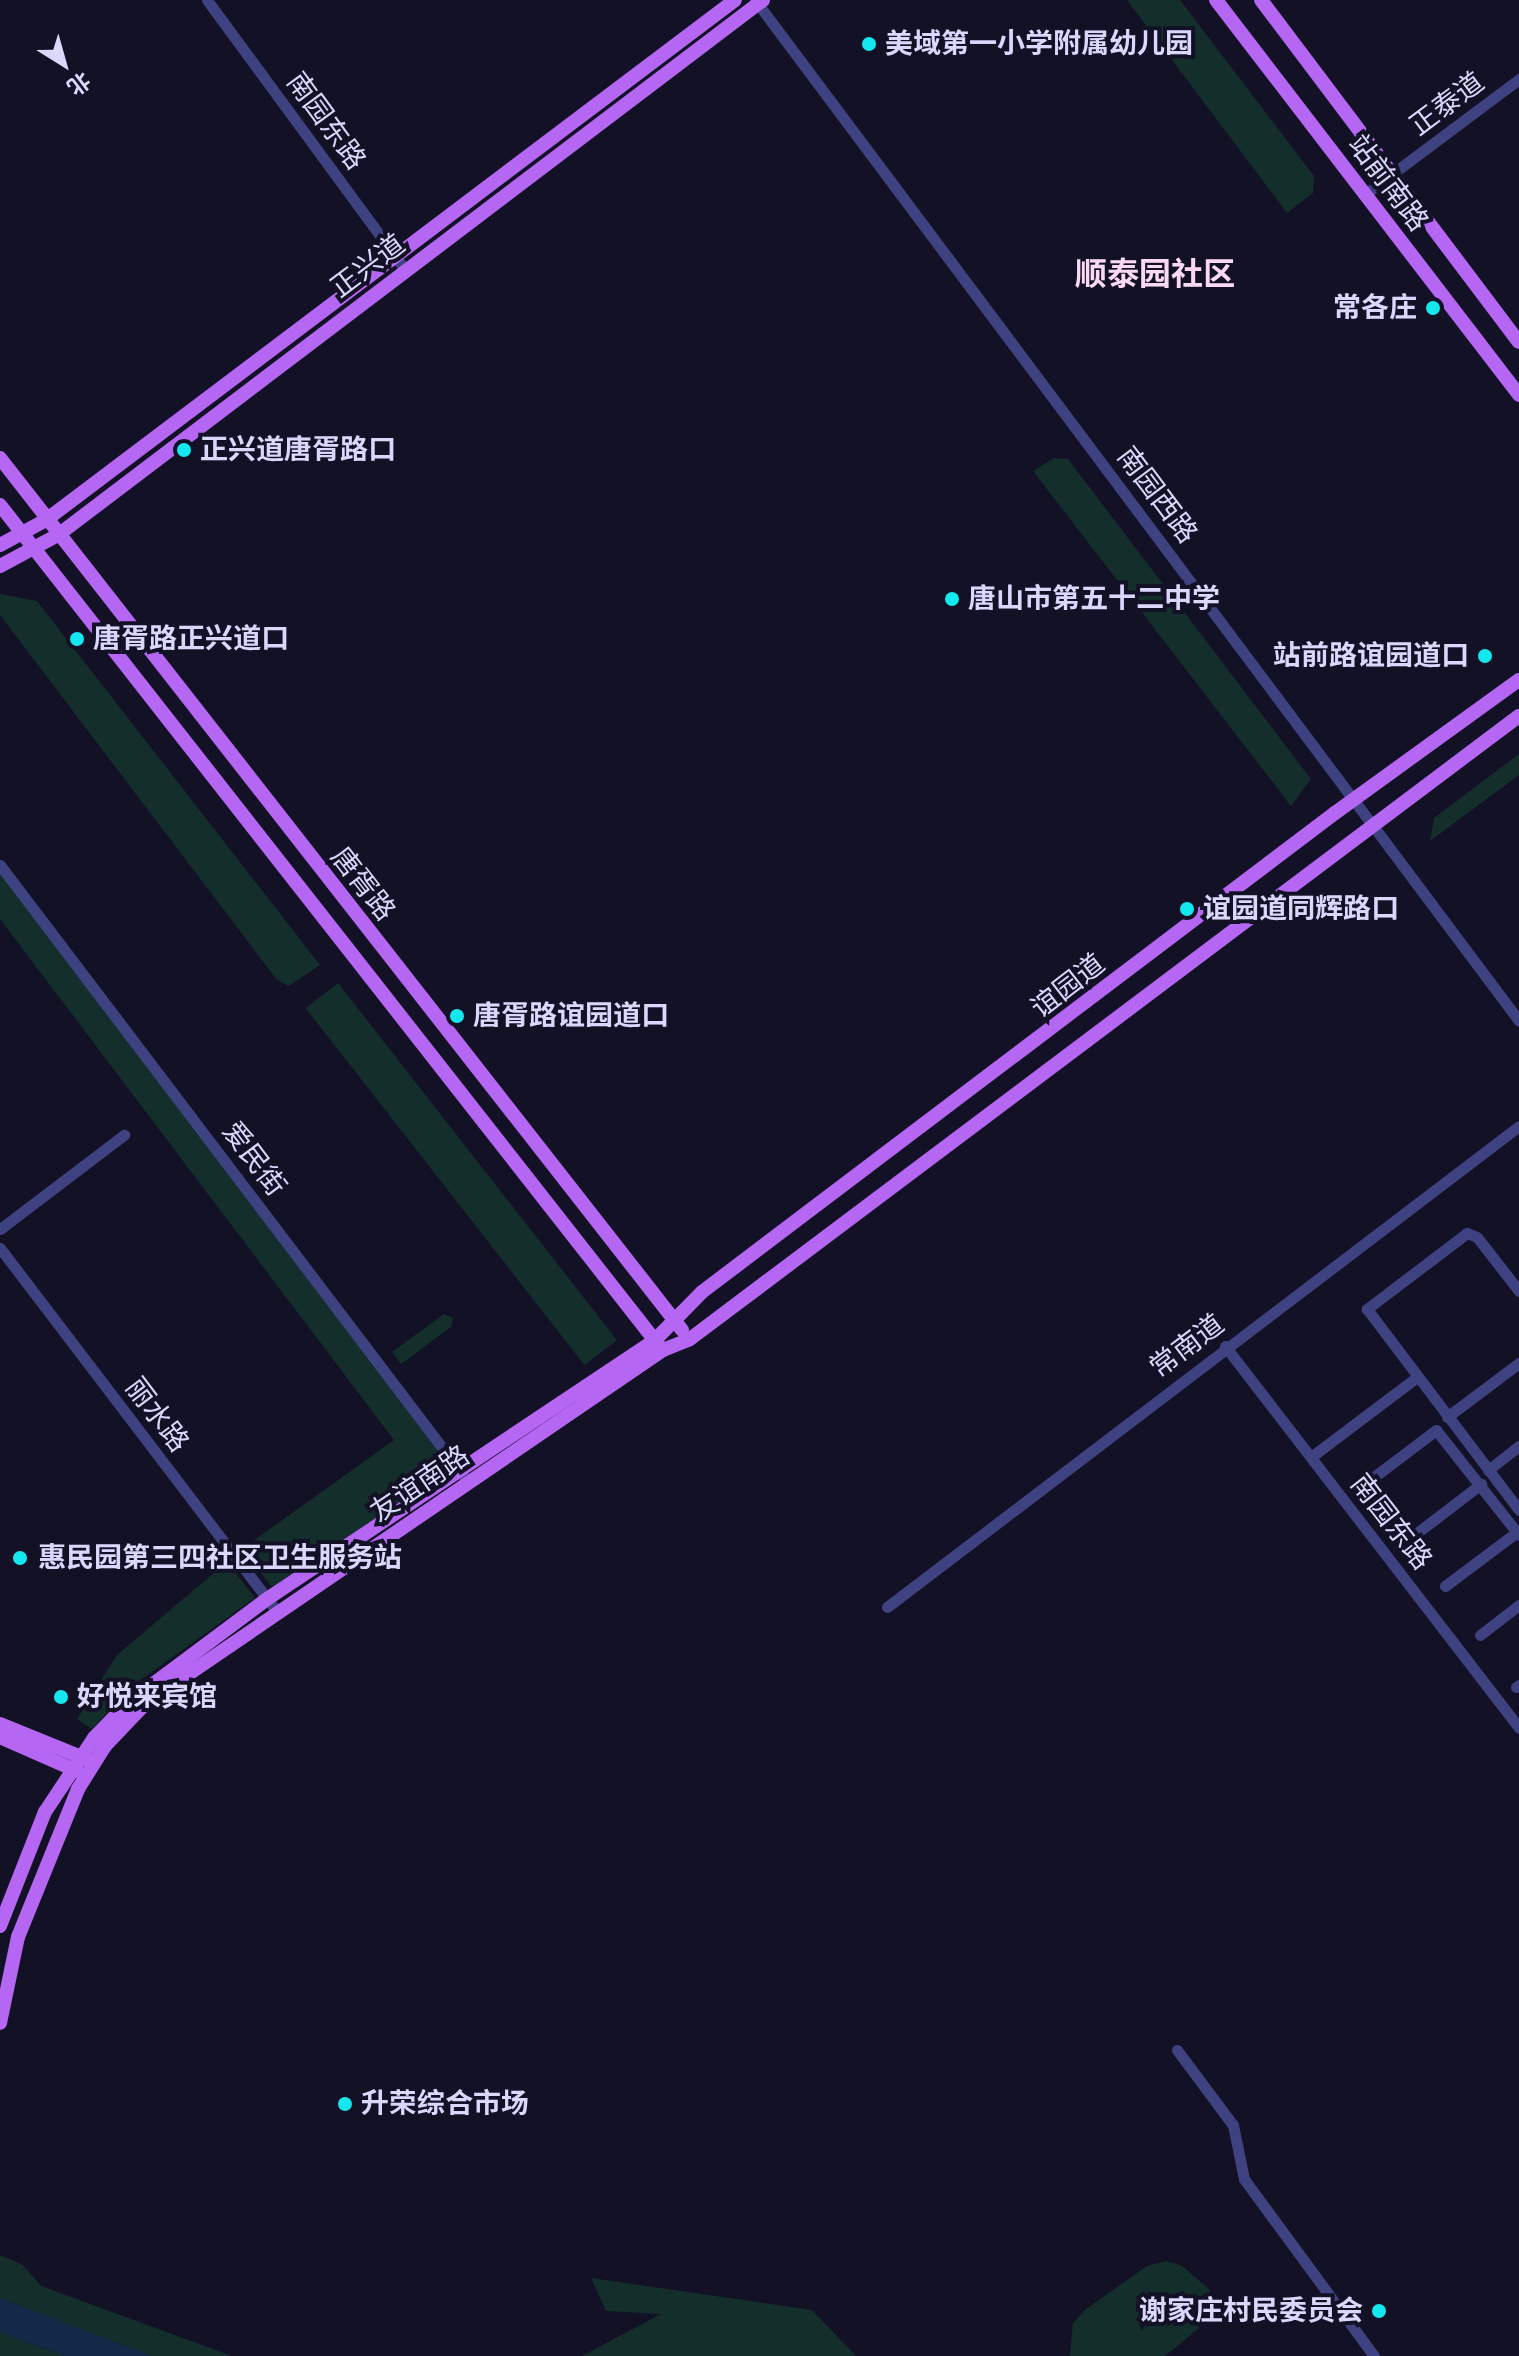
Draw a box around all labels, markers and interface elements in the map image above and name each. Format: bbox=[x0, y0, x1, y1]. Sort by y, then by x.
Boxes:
north arrow bbox=[24, 24, 104, 104]
place label: 美域第一小学附属幼儿园 bbox=[885, 27, 1193, 61]
marker: 美域第一小学附属幼儿园 bbox=[860, 35, 878, 53]
text: 北 bbox=[60, 64, 97, 103]
street label: 正泰道 bbox=[1403, 65, 1491, 143]
street label: 南园东路 bbox=[279, 66, 373, 176]
street label: 站前南路 bbox=[1341, 128, 1435, 238]
street label: 正兴道 bbox=[324, 227, 412, 305]
district label: 顺泰园社区 bbox=[1075, 256, 1235, 294]
place label: 常各庄 bbox=[1333, 291, 1417, 325]
marker: 常各庄 bbox=[1424, 299, 1442, 317]
place label: 正兴道唐胥路口 bbox=[200, 433, 396, 467]
street label: 南园西路 bbox=[1110, 440, 1204, 550]
marker: 正兴道唐胥路口 bbox=[175, 441, 193, 459]
place label: 唐山市第五十二中学 bbox=[968, 582, 1220, 616]
marker: 唐山市第五十二中学 bbox=[943, 590, 961, 608]
place label: 唐胥路正兴道口 bbox=[93, 622, 289, 656]
marker: 唐胥路正兴道口 bbox=[68, 630, 86, 648]
place label: 站前路谊园道口 bbox=[1273, 639, 1469, 673]
marker: 站前路谊园道口 bbox=[1476, 647, 1494, 665]
street label: 唐胥路 bbox=[324, 841, 402, 927]
place label: 谊园道同辉路口 bbox=[1203, 892, 1399, 926]
marker: 谊园道同辉路口 bbox=[1178, 900, 1196, 918]
street label: 谊园道 bbox=[1025, 947, 1111, 1025]
place label: 唐胥路谊园道口 bbox=[473, 999, 669, 1033]
marker: 唐胥路谊园道口 bbox=[448, 1007, 466, 1025]
street label: 爱民街 bbox=[215, 1115, 293, 1203]
street label: 常南道 bbox=[1143, 1307, 1231, 1385]
street label: 丽水路 bbox=[118, 1371, 196, 1459]
street label: 友谊南路 bbox=[364, 1439, 476, 1529]
street label: 南园东路 bbox=[1343, 1468, 1439, 1576]
place label: 惠民园第三四社区卫生服务站 bbox=[38, 1541, 402, 1575]
marker: 惠民园第三四社区卫生服务站 bbox=[9, 1547, 31, 1569]
place label: 好悦来宾馆 bbox=[77, 1680, 217, 1714]
marker: 好悦来宾馆 bbox=[52, 1688, 70, 1706]
place label: 升荣综合市场 bbox=[361, 2087, 529, 2121]
marker: 升荣综合市场 bbox=[336, 2095, 354, 2113]
place label: 谢家庄村民委员会 bbox=[1139, 2294, 1363, 2328]
marker: 谢家庄村民委员会 bbox=[1370, 2302, 1388, 2320]

